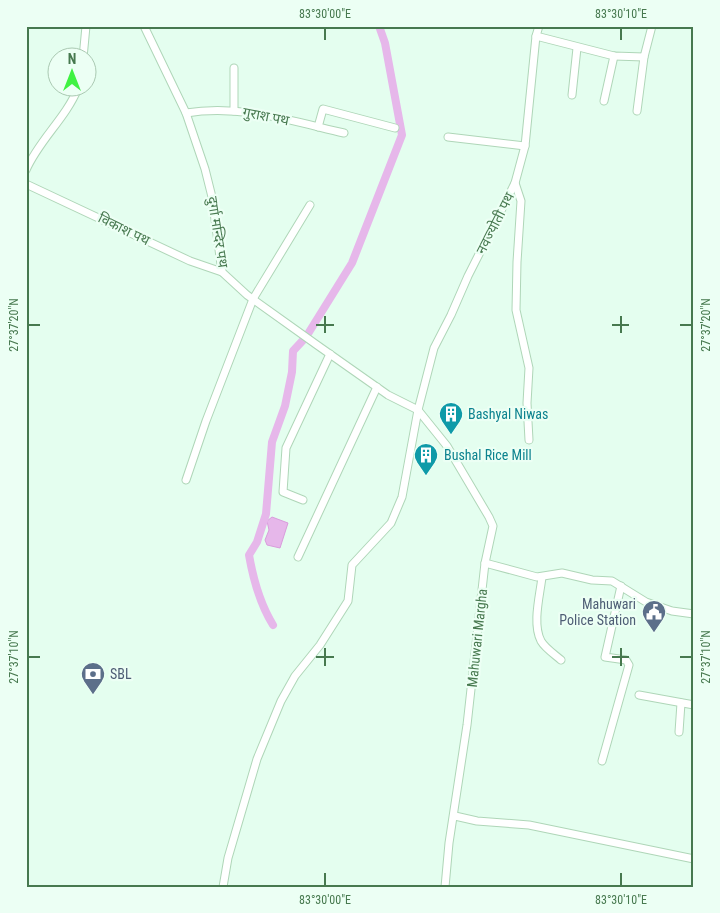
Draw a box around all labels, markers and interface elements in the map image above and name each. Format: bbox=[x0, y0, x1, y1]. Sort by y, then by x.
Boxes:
text: 83°30'00"E bbox=[299, 7, 351, 21]
text: 83°30'10"E bbox=[595, 7, 647, 21]
north arrow bbox=[48, 48, 98, 98]
text: N bbox=[68, 51, 76, 67]
street label: गुराश पथ bbox=[241, 104, 292, 130]
street label: नवज्योती पथ bbox=[473, 189, 518, 256]
street label: दुर्गा मन्दिर पथ bbox=[203, 195, 232, 270]
street label: विकाश पथ bbox=[96, 210, 153, 249]
text: 27°37'20"N bbox=[7, 298, 21, 352]
text: 27°37'20"N bbox=[699, 298, 713, 352]
building icon: Bashyal Niwas bbox=[438, 401, 464, 435]
place label: Bashyal Niwas bbox=[468, 406, 548, 422]
building icon: Bushal Rice Mill bbox=[413, 442, 439, 476]
place label: Bushal Rice Mill bbox=[444, 447, 532, 463]
street label: Mahuwari Margha bbox=[464, 588, 490, 688]
place label: Mahuwari Police Station bbox=[559, 596, 636, 628]
public building icon: Mahuwari Police Station bbox=[641, 599, 667, 633]
text: 27°37'10"N bbox=[7, 630, 21, 684]
text: 27°37'10"N bbox=[699, 630, 713, 684]
bank icon: SBL bbox=[80, 661, 106, 695]
place label: SBL bbox=[110, 666, 132, 682]
text: 83°30'00"E bbox=[299, 893, 351, 907]
text: 83°30'10"E bbox=[595, 893, 647, 907]

